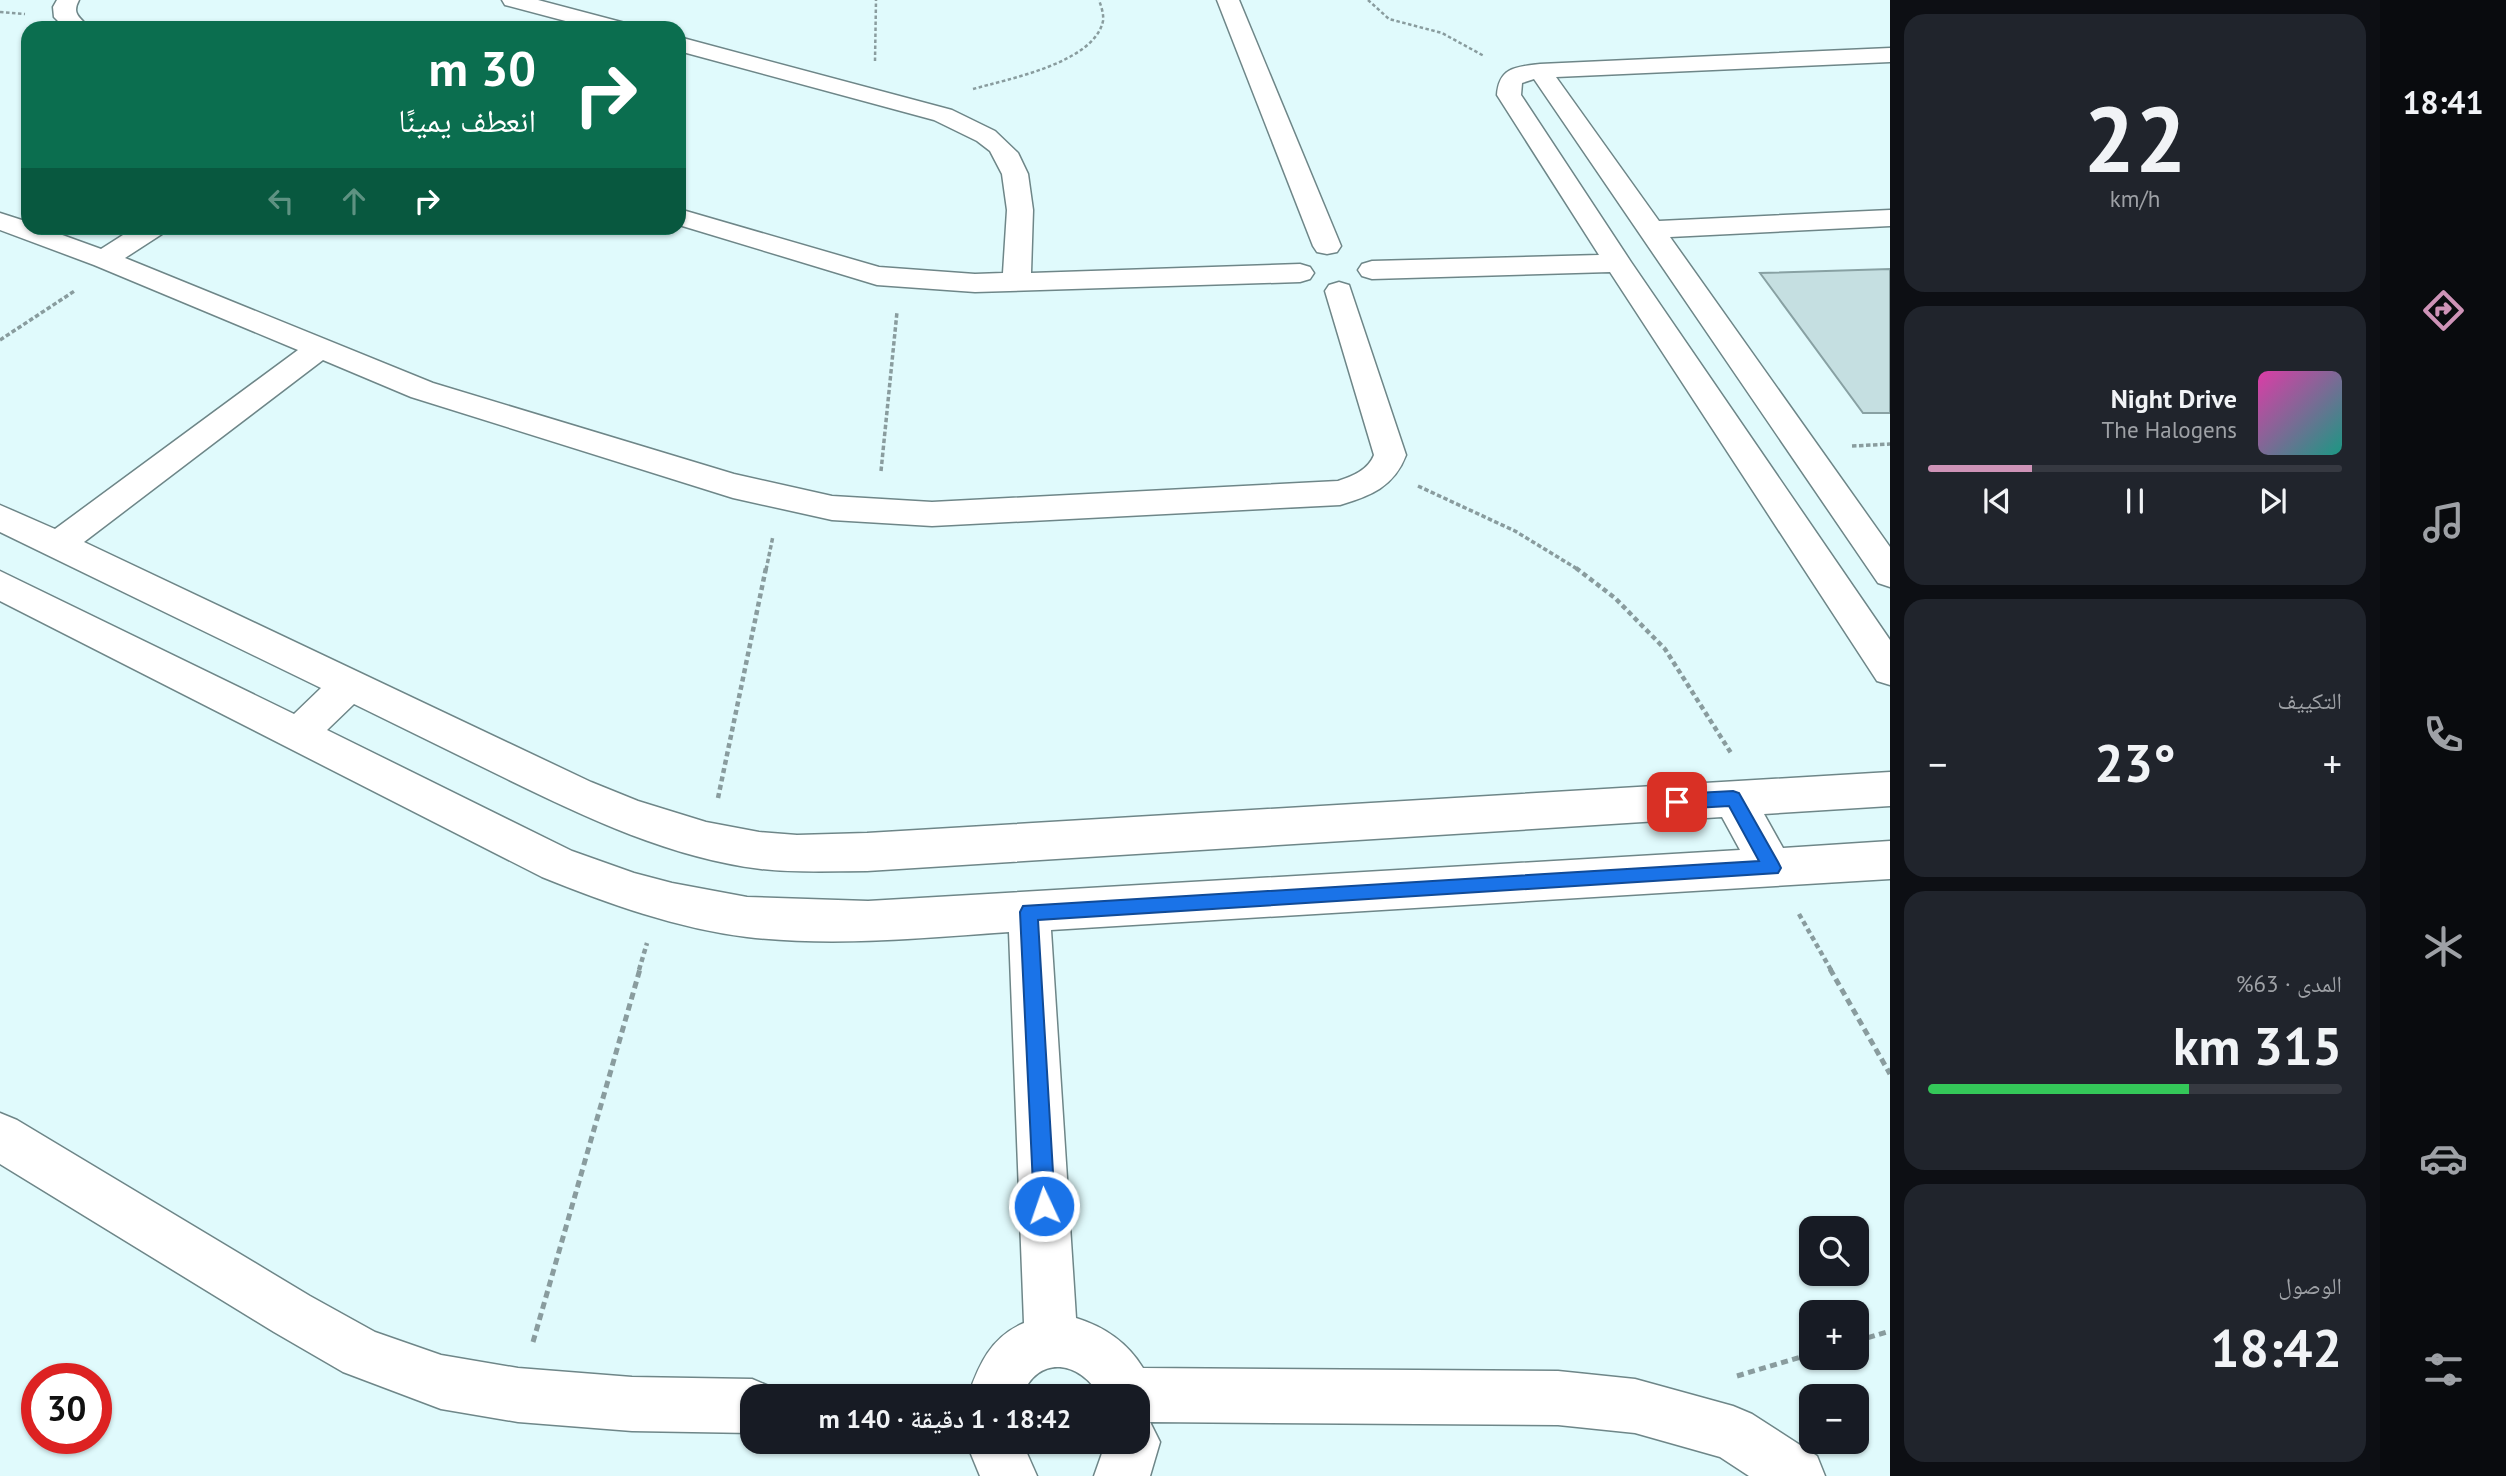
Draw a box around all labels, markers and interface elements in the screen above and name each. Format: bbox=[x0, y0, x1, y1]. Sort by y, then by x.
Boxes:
text: 30 m bbox=[429, 36, 536, 100]
icon: right bbox=[560, 49, 651, 140]
text: 22 bbox=[2083, 79, 2187, 197]
text: 18:41 bbox=[2402, 81, 2484, 123]
text: انعطف يمينًا bbox=[398, 99, 536, 141]
icon: left bbox=[262, 182, 300, 220]
icon: ahead bbox=[335, 182, 373, 220]
icon: right bbox=[408, 182, 446, 220]
text: km/h bbox=[2110, 184, 2160, 213]
icon: directions bbox=[2419, 286, 2468, 335]
text: Night Drive bbox=[2111, 382, 2237, 415]
text: The Halogens bbox=[2102, 415, 2237, 444]
icon: previous bbox=[1978, 482, 2016, 520]
icon: pause bbox=[2116, 482, 2154, 520]
icon: next bbox=[2254, 482, 2292, 520]
icon: music bbox=[2419, 498, 2468, 547]
text: التكييف bbox=[2277, 686, 2342, 715]
icon: phone bbox=[2419, 710, 2468, 759]
text: 23° bbox=[2094, 729, 2176, 796]
text: − bbox=[1928, 739, 1947, 788]
text: + bbox=[2323, 739, 2342, 788]
pin bbox=[1647, 772, 1707, 832]
icon: arrive bbox=[1658, 783, 1696, 821]
icon: climate bbox=[2419, 922, 2468, 971]
text: المدى · 63% bbox=[2236, 969, 2342, 998]
text: 315 km bbox=[2173, 1012, 2342, 1079]
icon: car bbox=[2419, 1134, 2468, 1183]
position arrow bbox=[1007, 1169, 1081, 1243]
map controls bbox=[1799, 1216, 1869, 1454]
button: search bbox=[1799, 1216, 1869, 1286]
text: الوصول bbox=[2278, 1271, 2342, 1300]
button: + bbox=[1799, 1300, 1869, 1370]
text: 18:42 bbox=[2210, 1314, 2342, 1381]
icon: filters bbox=[2419, 1345, 2468, 1394]
speed limit sign: 30 bbox=[21, 1363, 112, 1454]
button: − bbox=[1799, 1384, 1869, 1454]
text: 18:42 · 1 دقيقة · 140 m bbox=[819, 1402, 1071, 1435]

